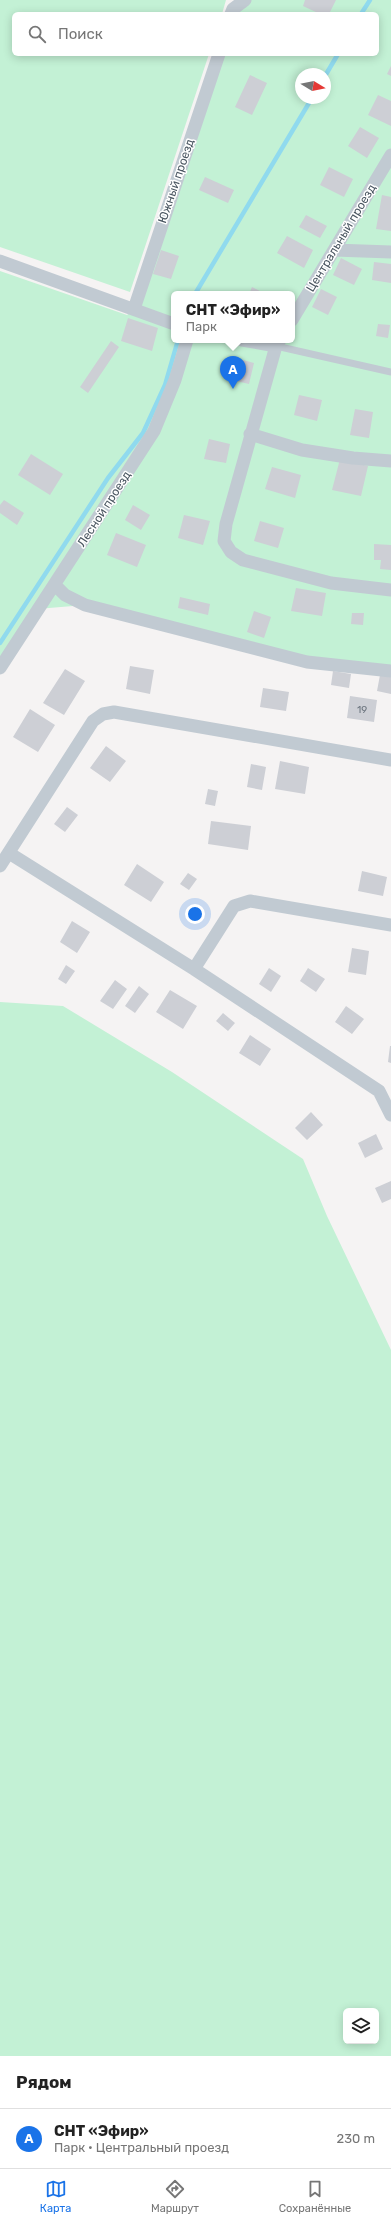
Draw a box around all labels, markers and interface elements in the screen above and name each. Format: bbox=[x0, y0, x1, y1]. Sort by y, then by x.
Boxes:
search box bbox=[12, 12, 379, 56]
icon: search bbox=[26, 23, 48, 45]
text: Поиск bbox=[58, 25, 103, 43]
north arrow bbox=[295, 68, 331, 104]
street label: Южный проезд bbox=[155, 137, 197, 225]
street label: Центральный проезд bbox=[303, 182, 379, 294]
popup bbox=[171, 291, 295, 343]
text: СНТ «Эфир» bbox=[186, 301, 280, 319]
text: Парк bbox=[186, 319, 217, 334]
pin: A bbox=[220, 356, 246, 389]
street label: Лесной проезд bbox=[74, 469, 134, 549]
house number: 19 bbox=[357, 704, 367, 716]
your location bbox=[185, 904, 205, 924]
map controls bbox=[343, 2008, 379, 2044]
button: layers bbox=[343, 2008, 379, 2044]
text: Рядом bbox=[16, 2072, 72, 2092]
text: СНТ «Эфир» bbox=[54, 2122, 149, 2140]
text: A bbox=[24, 2131, 34, 2146]
text: 230 m bbox=[337, 2131, 375, 2146]
text: Парк · Центральный проезд bbox=[54, 2140, 229, 2155]
tab: Карта bbox=[40, 2178, 71, 2215]
tab: Маршрут bbox=[151, 2178, 199, 2215]
tab: Сохранённые bbox=[279, 2178, 351, 2215]

